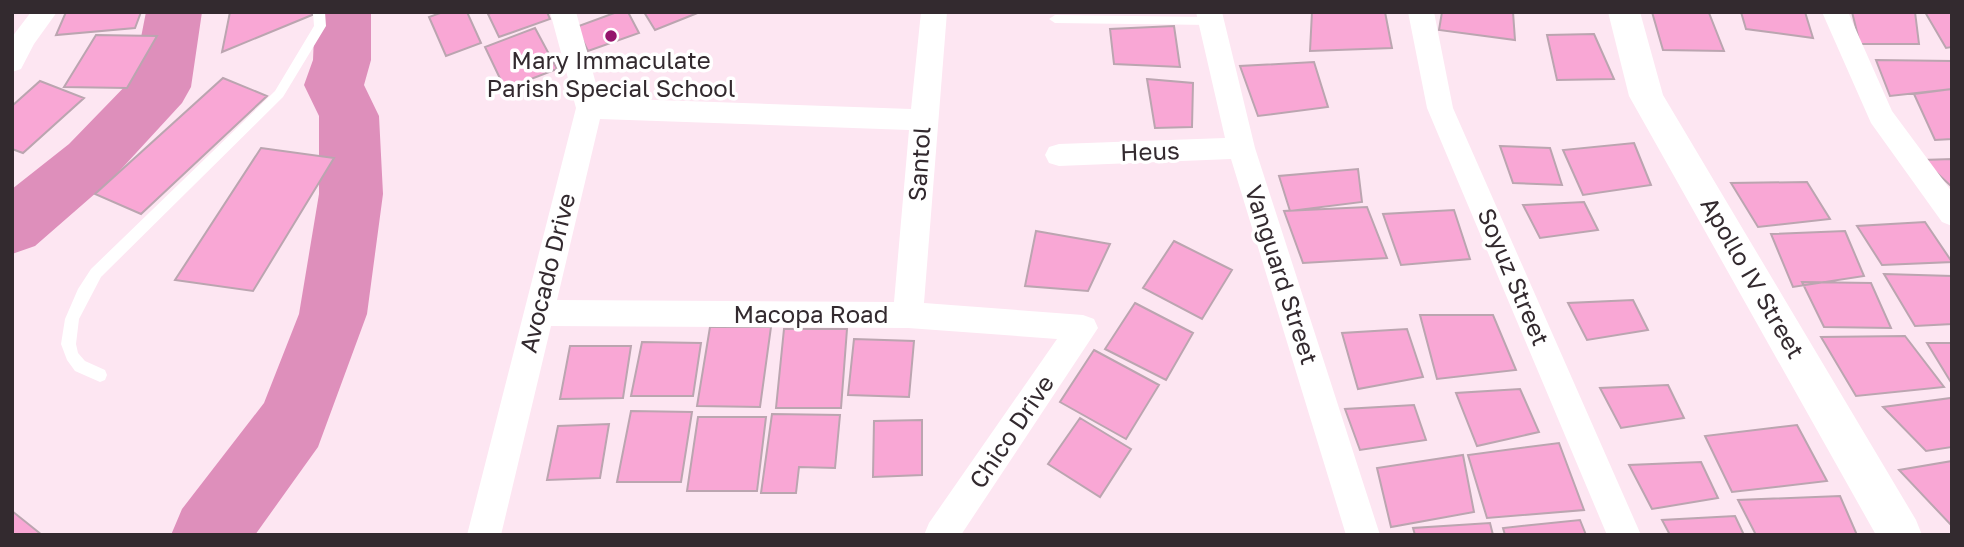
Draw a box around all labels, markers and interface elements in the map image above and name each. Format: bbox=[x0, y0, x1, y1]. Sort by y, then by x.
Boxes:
marker: Mary Immaculate Parish Special School bbox=[603, 28, 619, 44]
place label: Mary Immaculate Parish Special School bbox=[487, 45, 735, 102]
street label: Santol bbox=[901, 125, 936, 202]
street label: Heus bbox=[1120, 135, 1180, 166]
street label: Vanguard Street bbox=[1240, 181, 1325, 368]
street label: Avocado Drive bbox=[513, 190, 580, 355]
street label: Apollo IV Street bbox=[1695, 191, 1811, 363]
street label: Soyuz Street bbox=[1472, 203, 1556, 350]
street label: Macopa Road bbox=[734, 299, 888, 328]
street label: Chico Drive bbox=[962, 369, 1059, 493]

